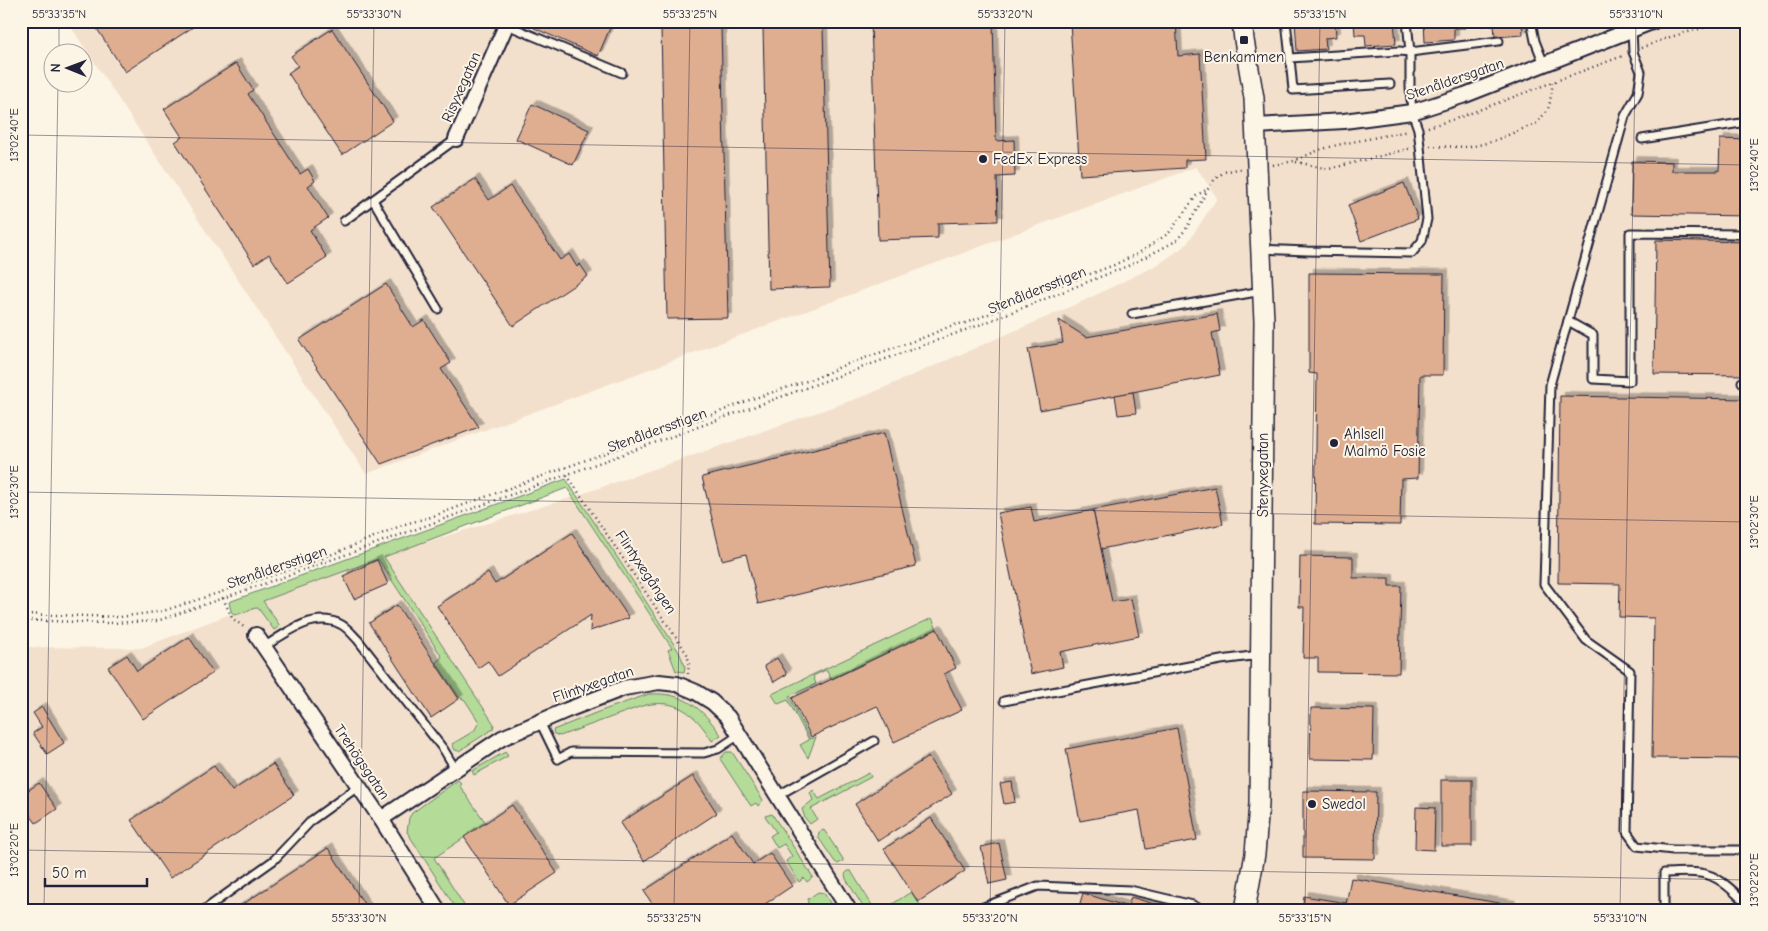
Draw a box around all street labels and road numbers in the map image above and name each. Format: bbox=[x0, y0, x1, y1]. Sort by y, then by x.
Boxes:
street label: Risyxegatan bbox=[437, 49, 485, 125]
street label: Stenåldersgatan bbox=[1404, 54, 1506, 104]
street label: Stenåldersstigen bbox=[985, 262, 1089, 318]
street label: Stenåldersstigen bbox=[605, 404, 709, 456]
street label: Stenyxegatan bbox=[1254, 433, 1272, 517]
street label: Flintyxegången bbox=[612, 527, 680, 617]
street label: Stenåldersstigen bbox=[225, 542, 329, 592]
street label: Flintyxegatan bbox=[550, 662, 636, 706]
street label: Trehögsgatan bbox=[330, 721, 394, 803]

